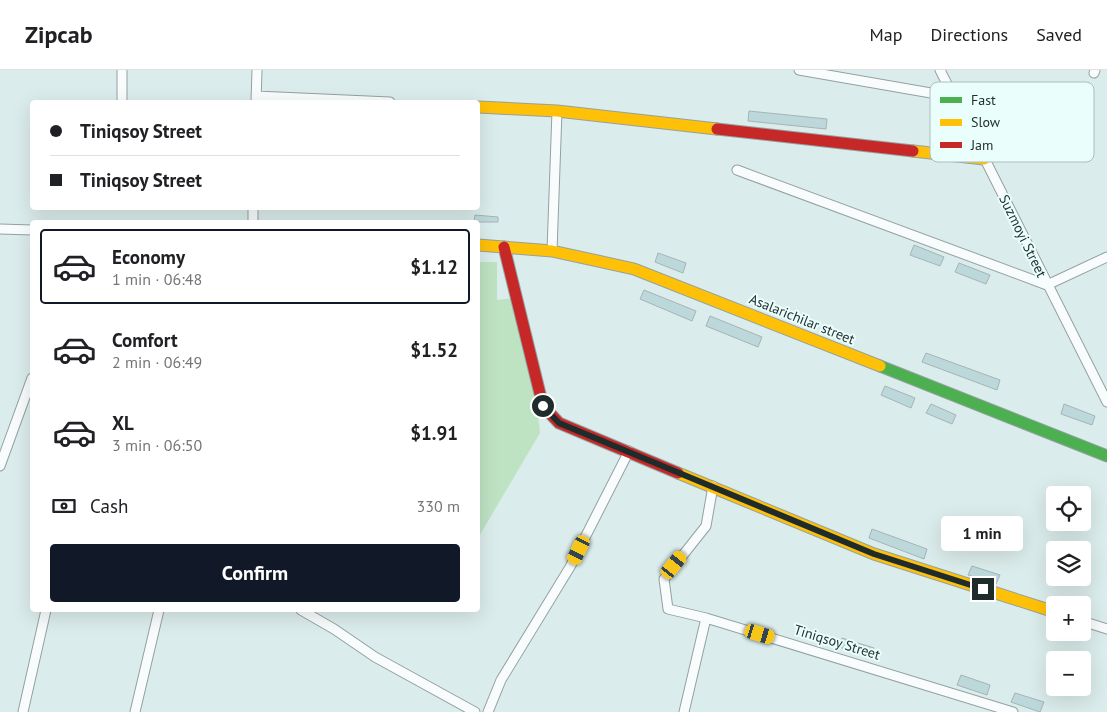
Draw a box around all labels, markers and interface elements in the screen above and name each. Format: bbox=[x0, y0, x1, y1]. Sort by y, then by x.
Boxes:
text: Zipcab bbox=[25, 19, 93, 50]
text: Map bbox=[870, 23, 902, 46]
text: Directions bbox=[930, 23, 1008, 46]
text: Saved bbox=[1036, 23, 1082, 46]
legend bbox=[930, 82, 1094, 162]
text: Fast bbox=[971, 91, 996, 109]
text: Slow bbox=[971, 113, 1001, 131]
text: Tiniqsoy Street bbox=[80, 119, 202, 143]
text: Jam bbox=[970, 136, 993, 154]
text: Tiniqsoy Street bbox=[80, 168, 202, 192]
street label: Suzmoyi Street bbox=[995, 192, 1051, 280]
icon: car bbox=[52, 244, 97, 289]
text: Economy bbox=[112, 245, 185, 269]
text: $1.12 bbox=[410, 255, 458, 279]
text: 1 min · 06:48 bbox=[112, 269, 202, 289]
street label: Asalarichilar street bbox=[747, 290, 858, 348]
icon: car bbox=[52, 327, 97, 372]
text: Comfort bbox=[112, 328, 178, 352]
text: $1.52 bbox=[410, 338, 458, 362]
text: 2 min · 06:49 bbox=[112, 352, 202, 372]
route start bbox=[532, 395, 554, 417]
icon: car bbox=[52, 410, 97, 455]
text: XL bbox=[112, 411, 134, 435]
text: $1.91 bbox=[410, 421, 458, 445]
text: 3 min · 06:50 bbox=[112, 435, 202, 455]
map controls bbox=[1046, 486, 1091, 696]
button: locate bbox=[1046, 486, 1091, 531]
icon: cash bbox=[50, 492, 78, 520]
text: Cash bbox=[90, 494, 128, 518]
text: 330 m bbox=[417, 496, 460, 516]
callout: 1 min bbox=[942, 516, 1024, 552]
text: 1 min bbox=[962, 523, 1002, 543]
car bbox=[565, 533, 592, 567]
button: layers bbox=[1046, 541, 1091, 586]
button: Confirm bbox=[50, 544, 460, 602]
car bbox=[658, 549, 689, 581]
route end bbox=[972, 578, 994, 600]
button: + bbox=[1046, 596, 1091, 641]
street label: Tiniqsoy Street bbox=[792, 620, 883, 664]
car bbox=[743, 622, 776, 646]
button: − bbox=[1046, 651, 1091, 696]

